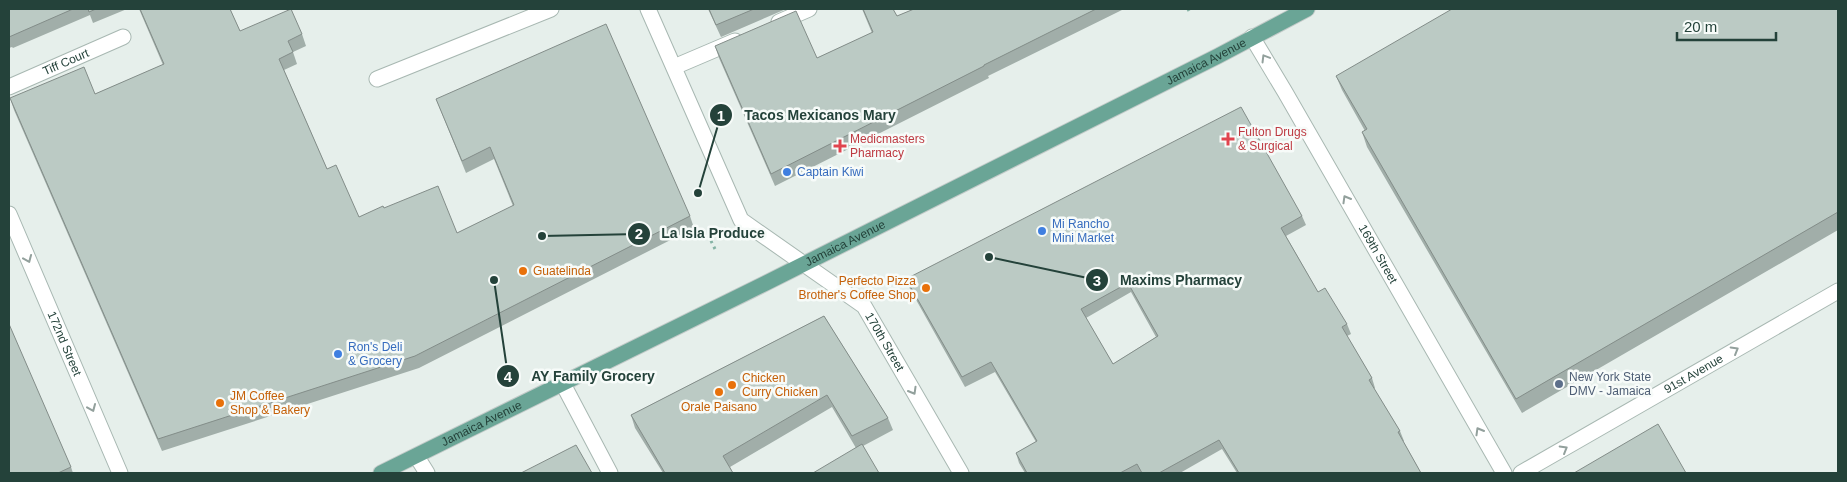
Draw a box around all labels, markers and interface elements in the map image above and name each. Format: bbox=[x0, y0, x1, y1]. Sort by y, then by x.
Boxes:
scale bar bbox=[1677, 10, 1776, 42]
text: 20 m bbox=[1684, 18, 1717, 35]
street label: Jamaica Avenue bbox=[1164, 35, 1249, 88]
street label: Tiff Court bbox=[41, 46, 92, 78]
one-way arrow bbox=[1261, 55, 1271, 64]
callout: Tacos Mexicanos Mary bbox=[709, 101, 905, 130]
text: 1 bbox=[717, 107, 725, 124]
text: Tacos Mexicanos Mary bbox=[744, 107, 896, 123]
place label: Fulton Drugs & Surgical bbox=[1238, 125, 1307, 153]
place label: Medicmasters Pharmacy bbox=[850, 132, 925, 160]
marker: Fulton Drugs & Surgical bbox=[1222, 133, 1234, 145]
marker: Medicmasters Pharmacy bbox=[834, 140, 846, 152]
place label: Captain Kiwi bbox=[797, 165, 864, 179]
marker: Captain Kiwi bbox=[781, 166, 793, 178]
one-way arrow bbox=[1343, 195, 1353, 204]
street label: Jamaica Avenue bbox=[803, 217, 888, 269]
place label: Mi Rancho Mini Market bbox=[1052, 217, 1115, 245]
callout: La Isla Produce bbox=[626, 219, 775, 248]
street label: 169th Street bbox=[1356, 222, 1401, 286]
text: 2 bbox=[635, 225, 643, 242]
text: La Isla Produce bbox=[661, 225, 765, 241]
marker: Mi Rancho Mini Market bbox=[1036, 225, 1048, 237]
one-way arrow bbox=[22, 254, 33, 263]
place label: Guatelinda bbox=[533, 264, 591, 278]
marker: Guatelinda bbox=[517, 265, 529, 277]
callout: Maxims Pharmacy bbox=[1085, 266, 1252, 295]
text: 3 bbox=[1093, 272, 1101, 289]
text: Maxims Pharmacy bbox=[1120, 272, 1242, 288]
place label: Perfecto Pizza Brother's Coffee Shop bbox=[799, 274, 916, 302]
marker: Perfecto Pizza Brother's Coffee Shop bbox=[920, 282, 932, 294]
street label: 172nd Street bbox=[45, 309, 85, 379]
street label: 170th Street bbox=[862, 310, 908, 374]
place label: Ron's Deli & Grocery bbox=[348, 340, 402, 368]
one-way arrow bbox=[1729, 347, 1738, 357]
marker: Ron's Deli & Grocery bbox=[332, 348, 344, 360]
street label: 91st Avenue bbox=[1662, 351, 1726, 396]
callout: AY Family Grocery bbox=[496, 362, 665, 391]
text: 4 bbox=[504, 368, 513, 385]
text: AY Family Grocery bbox=[531, 368, 655, 384]
place label: New York State DMV - Jamaica bbox=[1569, 370, 1651, 398]
place label: Chicken Curry Chicken bbox=[742, 371, 818, 399]
marker: New York State DMV - Jamaica bbox=[1553, 378, 1565, 390]
marker: Chicken Curry Chicken bbox=[726, 379, 738, 391]
one-way arrow bbox=[907, 385, 917, 394]
marker: Orale Paisano bbox=[713, 386, 725, 398]
place label: JM Coffee Shop & Bakery bbox=[230, 389, 310, 417]
marker: JM Coffee Shop & Bakery bbox=[214, 397, 226, 409]
street label: Jamaica Avenue bbox=[439, 398, 524, 449]
place label: Orale Paisano bbox=[681, 400, 757, 414]
one-way arrow bbox=[86, 403, 97, 412]
one-way arrow bbox=[1476, 427, 1486, 436]
one-way arrow bbox=[1558, 445, 1567, 455]

